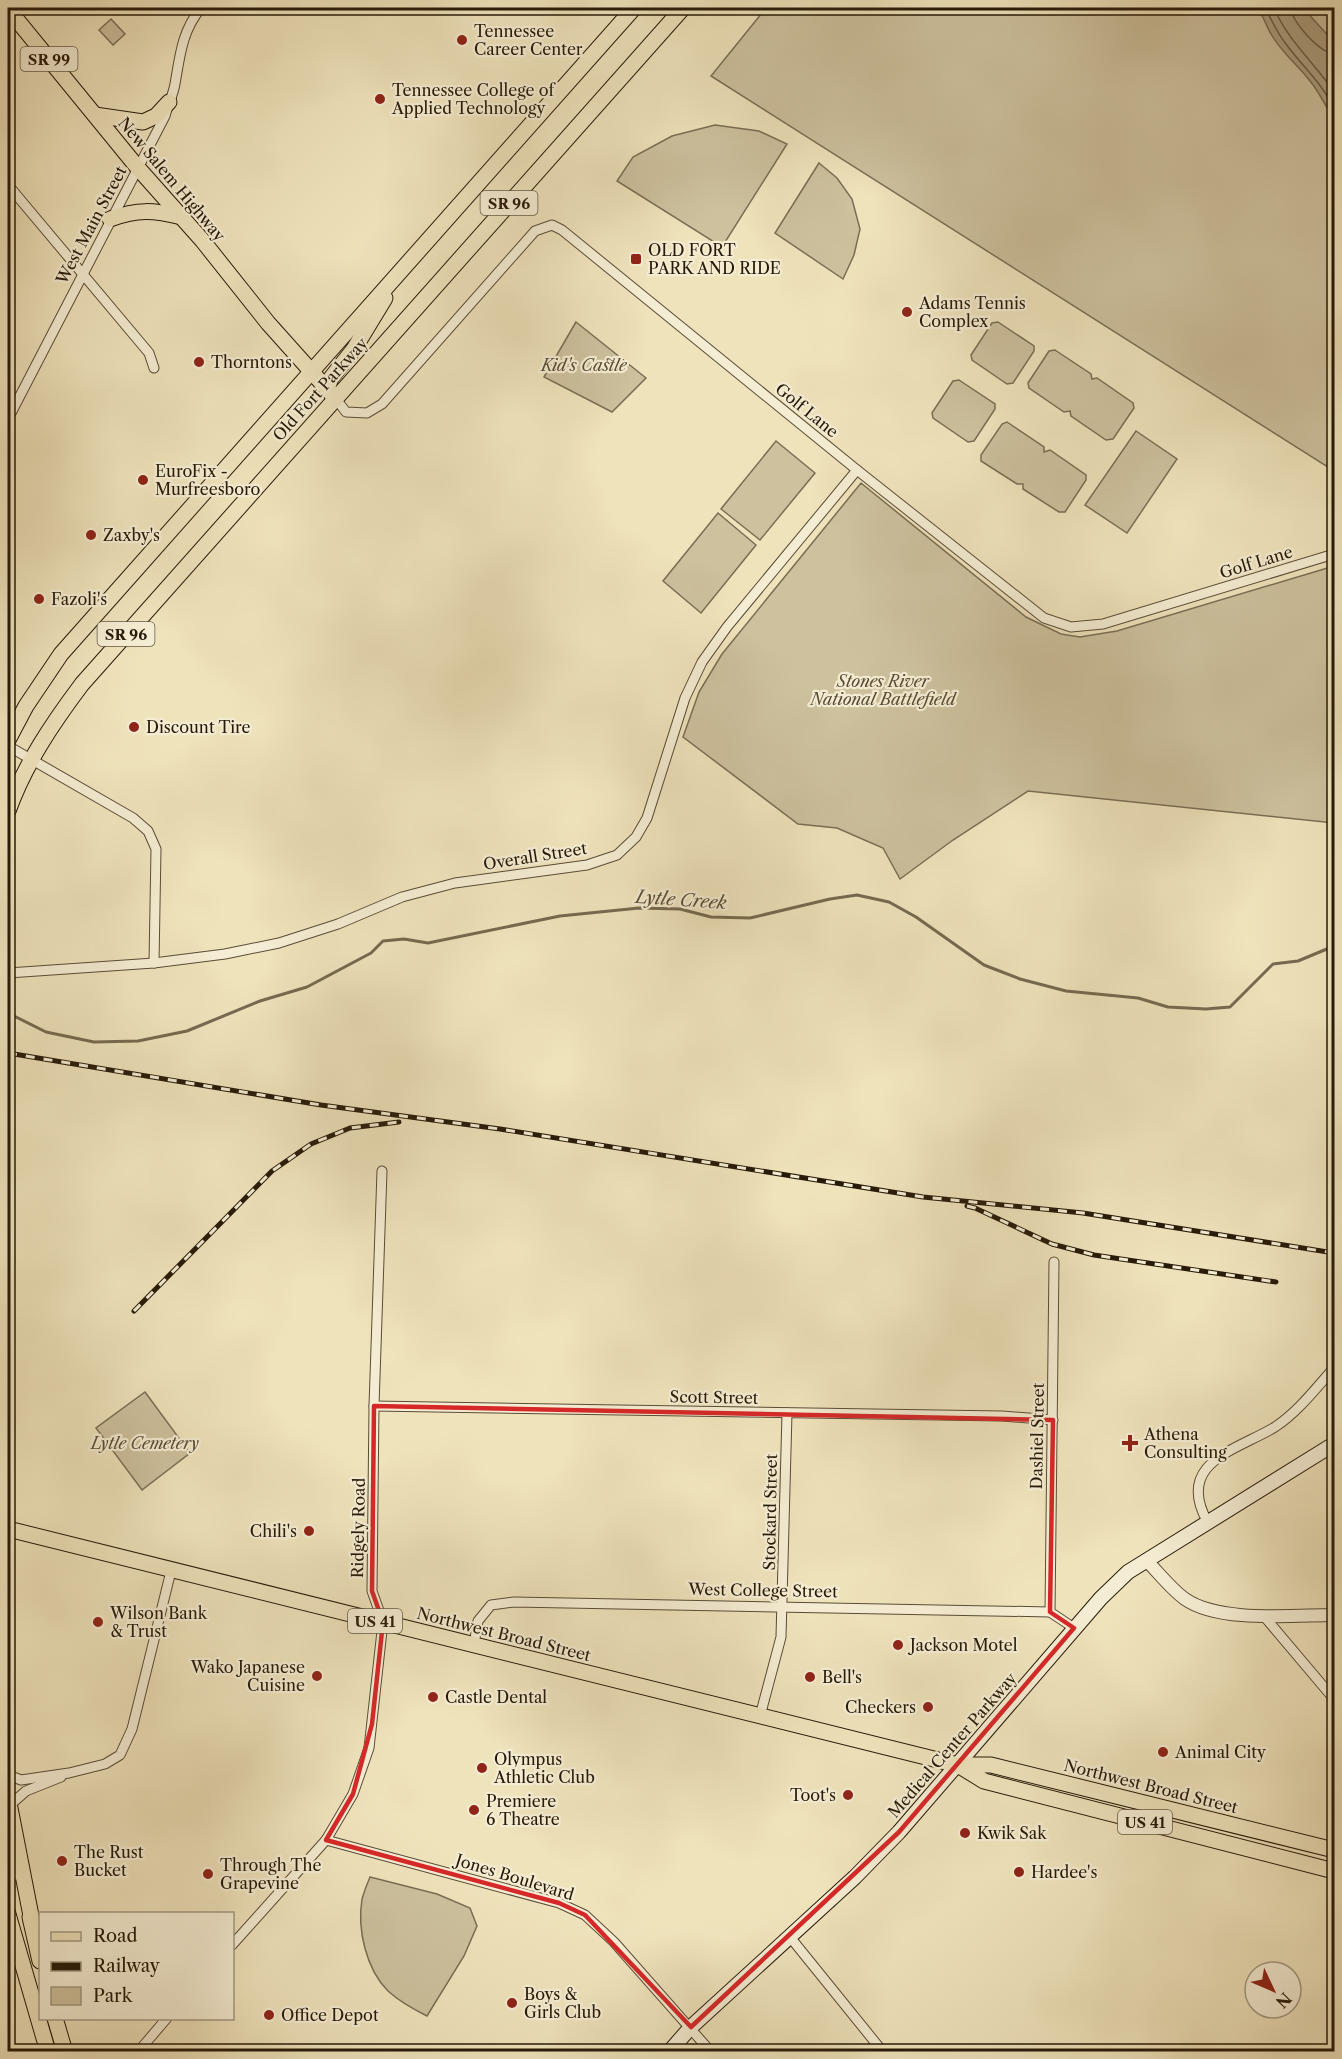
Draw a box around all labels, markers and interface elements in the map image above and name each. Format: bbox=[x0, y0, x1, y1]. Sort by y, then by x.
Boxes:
place label: Tennessee Career Center bbox=[474, 21, 583, 59]
marker: Tennessee Career Center bbox=[455, 33, 469, 47]
road number: SR 99 bbox=[20, 47, 78, 71]
place label: Tennessee College of Applied Technology bbox=[391, 80, 556, 118]
marker: Tennessee College of Applied Technology bbox=[373, 92, 387, 106]
street label: New Salem Highway bbox=[114, 113, 230, 246]
street label: West Main Street bbox=[51, 162, 131, 288]
road number: SR 96 bbox=[480, 191, 538, 215]
place label: OLD FORT PARK AND RIDE bbox=[648, 240, 781, 278]
marker: OLD FORT PARK AND RIDE bbox=[629, 252, 643, 266]
place label: Adams Tennis Complex bbox=[918, 293, 1026, 331]
marker: Adams Tennis Complex bbox=[900, 305, 914, 319]
street label: Old Fort Parkway bbox=[268, 332, 372, 445]
place label: Thorntons bbox=[211, 352, 292, 372]
marker: Thorntons bbox=[192, 355, 206, 369]
park label: Kid's Castle bbox=[539, 355, 628, 375]
street label: Golf Lane bbox=[771, 379, 843, 441]
place label: EuroFix - Murfreesboro bbox=[155, 461, 261, 499]
marker: EuroFix - Murfreesboro bbox=[136, 473, 150, 487]
place label: Zaxby's bbox=[103, 525, 160, 545]
marker: Zaxby's bbox=[84, 528, 98, 542]
street label: Golf Lane bbox=[1217, 541, 1295, 583]
place label: Fazoli's bbox=[51, 589, 107, 609]
marker: Fazoli's bbox=[32, 592, 46, 606]
road number: SR 96 bbox=[98, 622, 154, 646]
park label: Stones River National Battlefield bbox=[808, 671, 957, 709]
place label: Discount Tire bbox=[146, 717, 251, 737]
marker: Discount Tire bbox=[127, 720, 141, 734]
street label: Overall Street bbox=[482, 838, 589, 874]
water label: Lytle Creek bbox=[633, 886, 728, 914]
street label: Dashiel Street bbox=[1026, 1382, 1048, 1489]
street label: Scott Street bbox=[669, 1386, 759, 1408]
place label: Athena Consulting bbox=[1143, 1424, 1227, 1462]
park label: Lytle Cemetery bbox=[89, 1433, 199, 1453]
marker: Athena Consulting bbox=[1121, 1434, 1139, 1452]
street label: Stockard Street bbox=[759, 1453, 781, 1571]
street label: Ridgely Road bbox=[347, 1477, 369, 1578]
place label: Chili's bbox=[250, 1521, 297, 1541]
marker: Chili's bbox=[302, 1524, 316, 1538]
street label: West College Street bbox=[687, 1579, 838, 1601]
place label: Wilson Bank & Trust bbox=[109, 1603, 208, 1641]
street label: Northwest Broad Street bbox=[415, 1603, 593, 1665]
road number: US 41 bbox=[348, 1609, 402, 1633]
marker: Wilson Bank & Trust bbox=[91, 1615, 105, 1629]
place label: Jackson Motel bbox=[907, 1635, 1018, 1655]
marker: Jackson Motel bbox=[891, 1638, 905, 1652]
place label: Wako Japanese Cuisine bbox=[190, 1657, 305, 1695]
place label: Bell's bbox=[822, 1667, 862, 1687]
street label: Medical Center Parkway bbox=[883, 1667, 1021, 1822]
marker: Wako Japanese Cuisine bbox=[310, 1669, 324, 1683]
marker: Bell's bbox=[803, 1670, 817, 1684]
place label: Castle Dental bbox=[445, 1687, 547, 1707]
marker: Castle Dental bbox=[426, 1690, 440, 1704]
place label: Checkers bbox=[845, 1697, 916, 1717]
marker: Checkers bbox=[921, 1700, 935, 1714]
place label: Animal City bbox=[1174, 1742, 1267, 1762]
marker: Animal City bbox=[1156, 1745, 1170, 1759]
place label: Olympus Athletic Club bbox=[493, 1749, 595, 1787]
street label: Northwest Broad Street bbox=[1062, 1755, 1240, 1817]
marker: Olympus Athletic Club bbox=[475, 1761, 489, 1775]
place label: Toot's bbox=[790, 1785, 836, 1805]
marker: Toot's bbox=[841, 1788, 855, 1802]
place label: Premiere 6 Theatre bbox=[486, 1791, 560, 1829]
marker: Premiere 6 Theatre bbox=[467, 1803, 481, 1817]
road number: US 41 bbox=[1118, 1810, 1172, 1834]
place label: Kwik Sak bbox=[977, 1823, 1047, 1843]
marker: Kwik Sak bbox=[958, 1826, 972, 1840]
place label: The Rust Bucket bbox=[74, 1842, 144, 1880]
street label: Jones Boulevard bbox=[451, 1849, 577, 1905]
marker: The Rust Bucket bbox=[55, 1854, 69, 1868]
place label: Through The Grapevine bbox=[220, 1855, 322, 1893]
place label: Hardee's bbox=[1031, 1862, 1097, 1882]
marker: Hardee's bbox=[1012, 1865, 1026, 1879]
marker: Through The Grapevine bbox=[201, 1867, 215, 1881]
legend bbox=[39, 1912, 234, 2020]
text: Road bbox=[93, 1925, 138, 1947]
text: Railway bbox=[93, 1955, 161, 1977]
north arrow bbox=[1243, 1960, 1303, 2020]
place label: Boys & Girls Club bbox=[524, 1984, 601, 2022]
text: Park bbox=[93, 1985, 134, 2007]
text: N bbox=[1272, 1988, 1296, 2012]
marker: Boys & Girls Club bbox=[505, 1996, 519, 2010]
place label: Office Depot bbox=[281, 2005, 379, 2025]
marker: Office Depot bbox=[262, 2008, 276, 2022]

